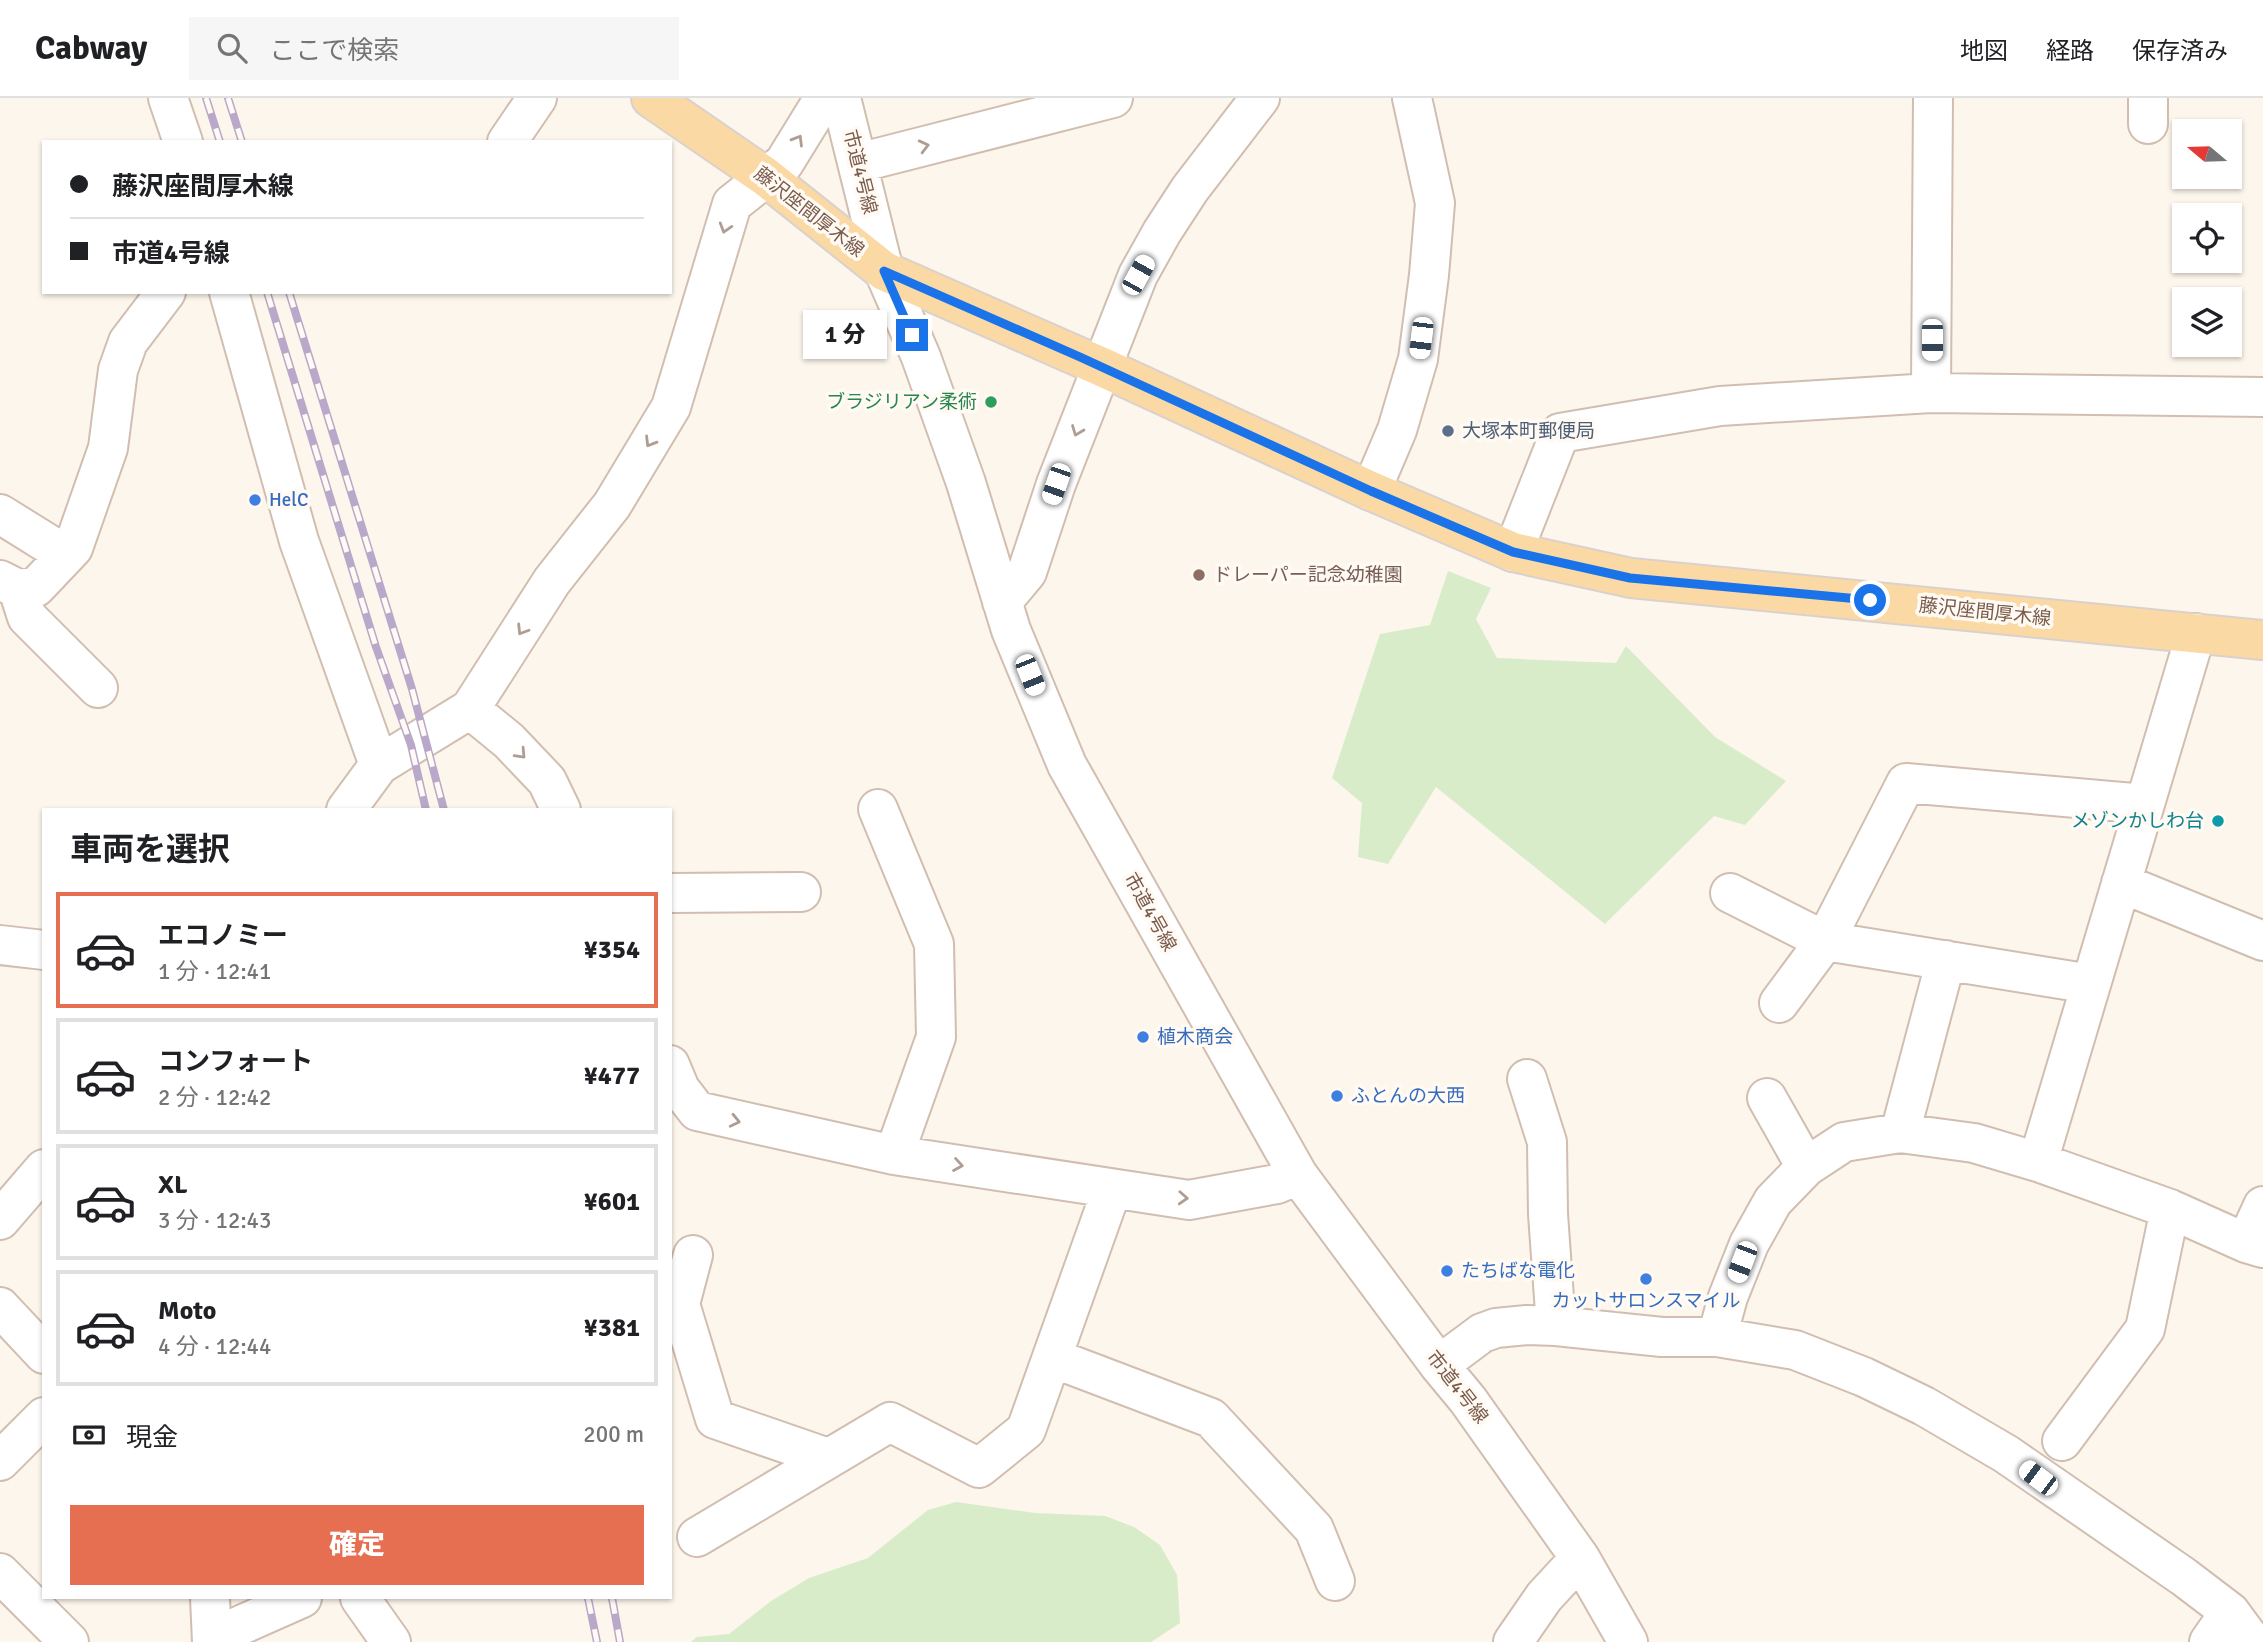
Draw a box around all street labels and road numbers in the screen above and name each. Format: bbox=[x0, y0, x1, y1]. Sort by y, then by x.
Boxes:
street label: 市道4号線 bbox=[838, 127, 882, 217]
street label: 藤沢座間厚木線 bbox=[749, 162, 869, 262]
street label: 藤沢座間厚木線 bbox=[1918, 593, 2052, 631]
street label: 市道4号線 bbox=[1119, 868, 1181, 956]
street label: 市道4号線 bbox=[1421, 1346, 1493, 1428]

